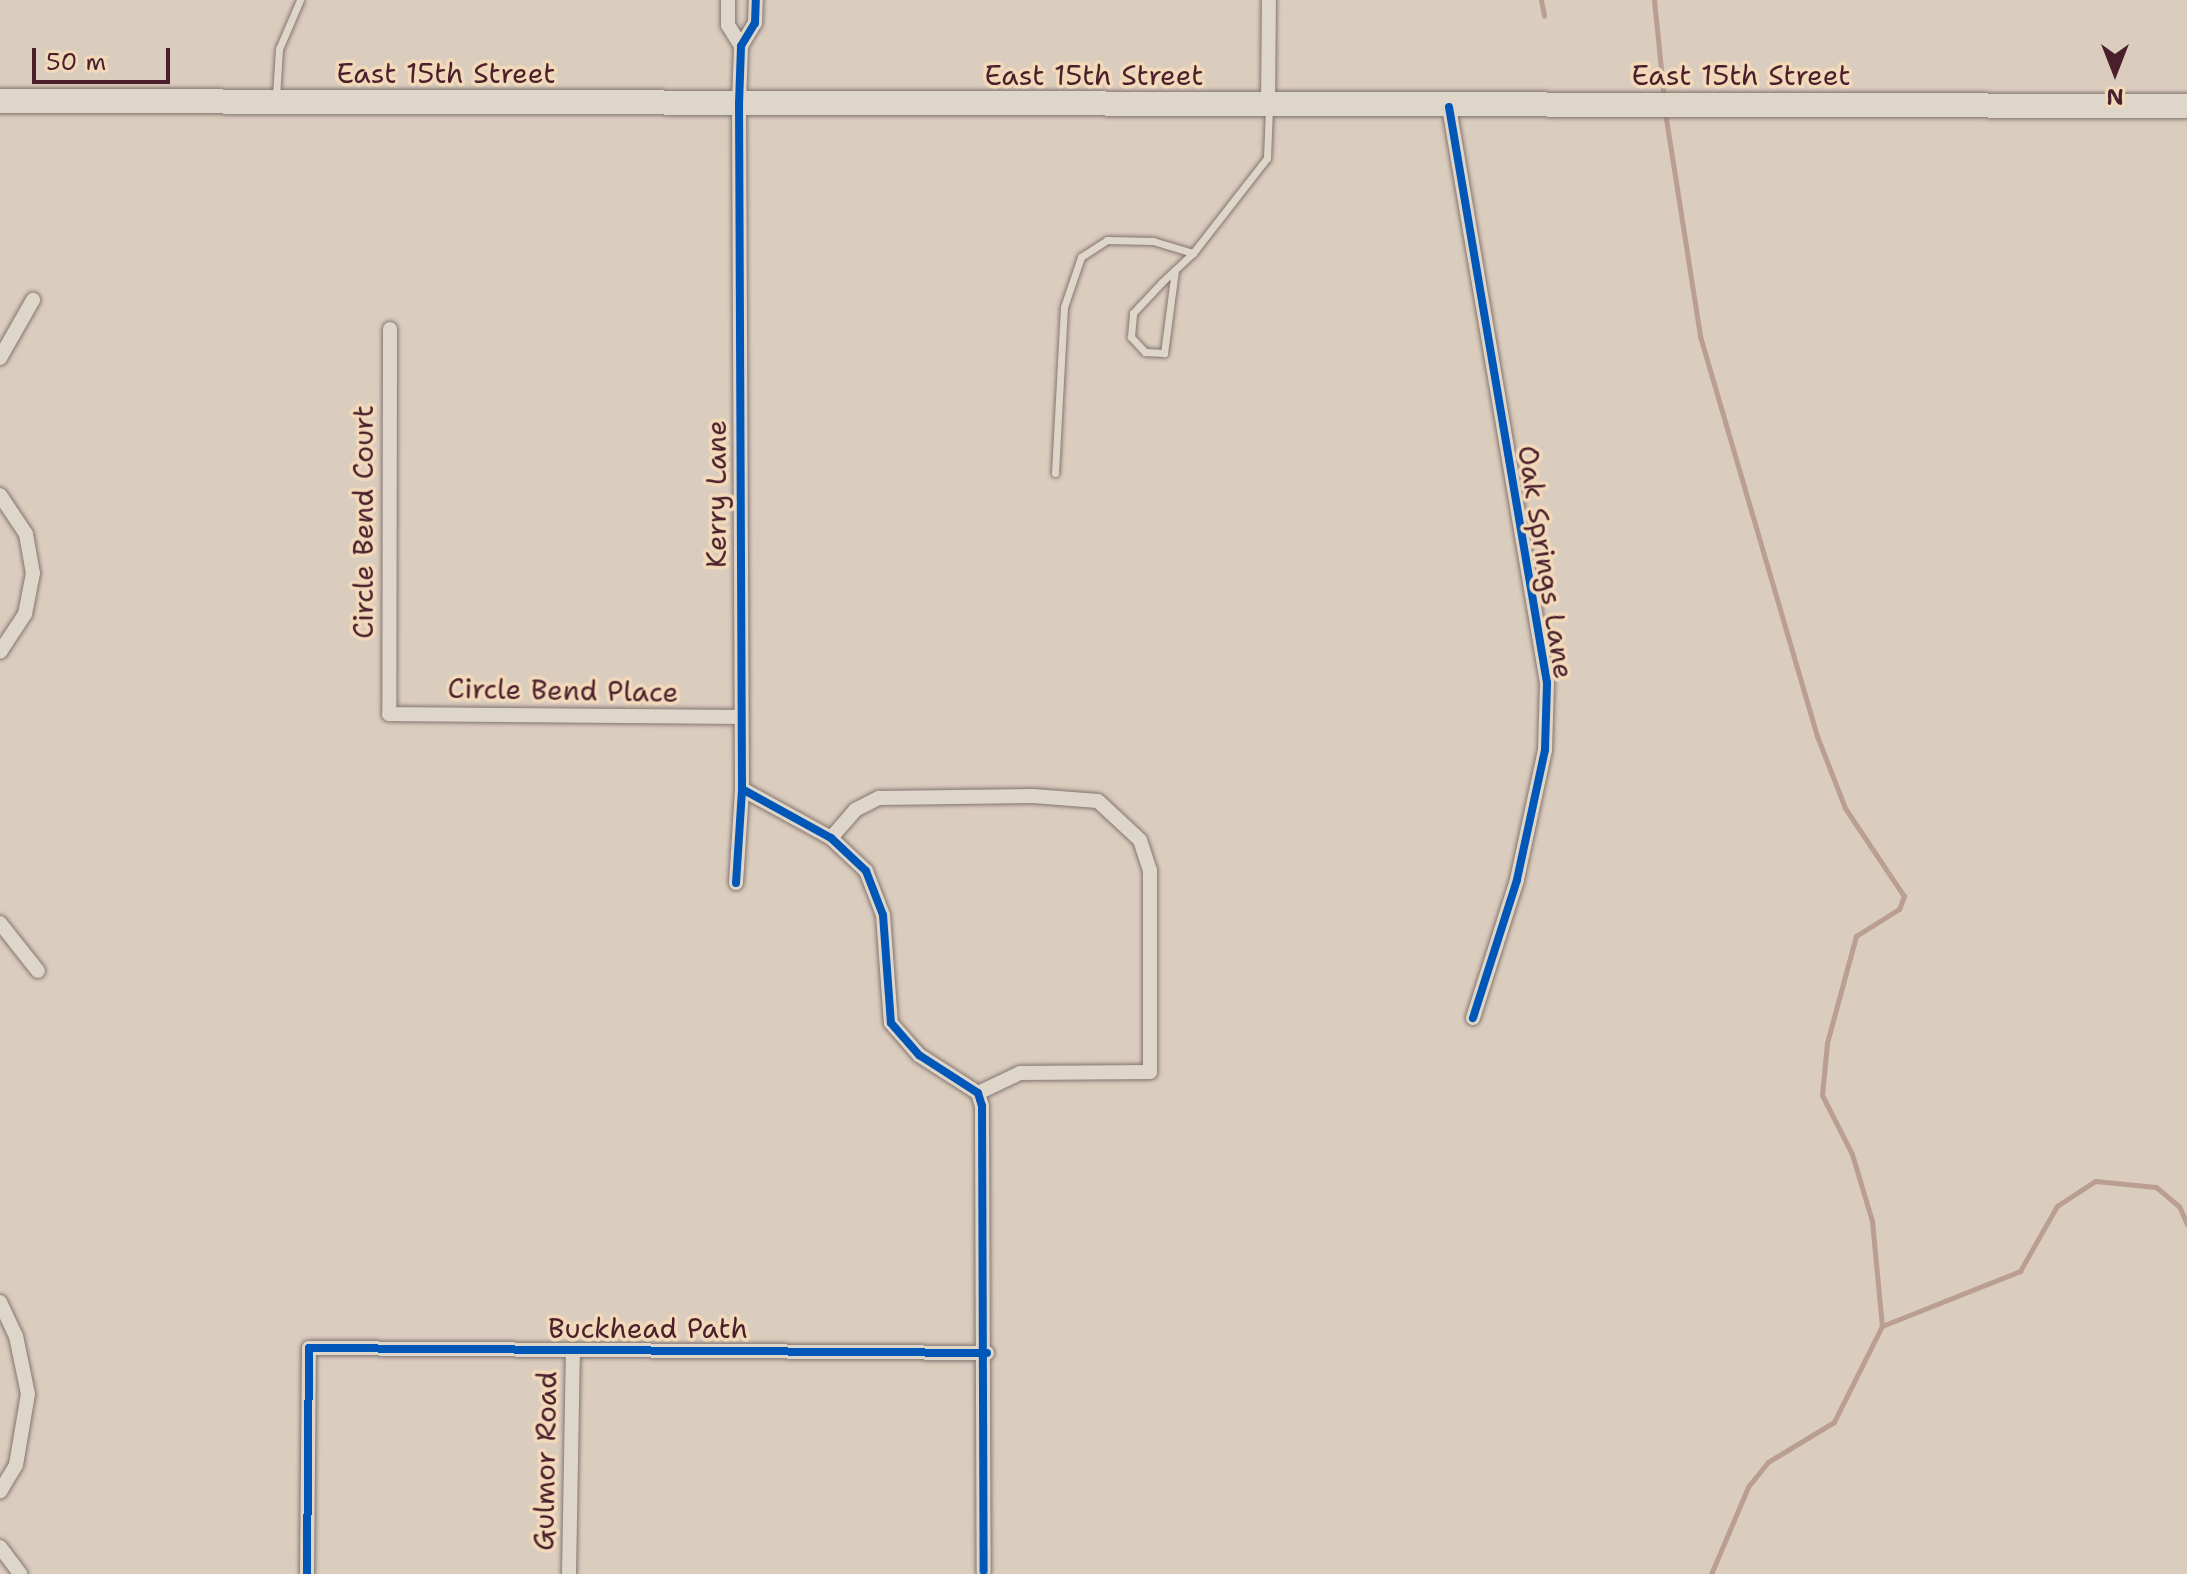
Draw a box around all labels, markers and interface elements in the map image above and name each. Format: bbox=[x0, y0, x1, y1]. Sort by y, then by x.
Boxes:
scale bar bbox=[36, 32, 174, 82]
north arrow bbox=[2075, 32, 2155, 112]
text: 50 m bbox=[46, 46, 106, 78]
street label: East 15th Street bbox=[337, 56, 555, 90]
street label: East 15th Street bbox=[985, 58, 1203, 92]
street label: East 15th Street bbox=[1632, 58, 1850, 92]
text: N bbox=[2106, 82, 2124, 111]
street label: Circle Bend Court bbox=[346, 405, 380, 639]
street label: Kerry Lane bbox=[699, 420, 733, 568]
street label: Oak Springs Lane bbox=[1511, 443, 1581, 681]
street label: Circle Bend Place bbox=[447, 671, 679, 709]
street label: Buckhead Path bbox=[548, 1311, 748, 1345]
street label: Gulmor Road bbox=[527, 1371, 563, 1551]

